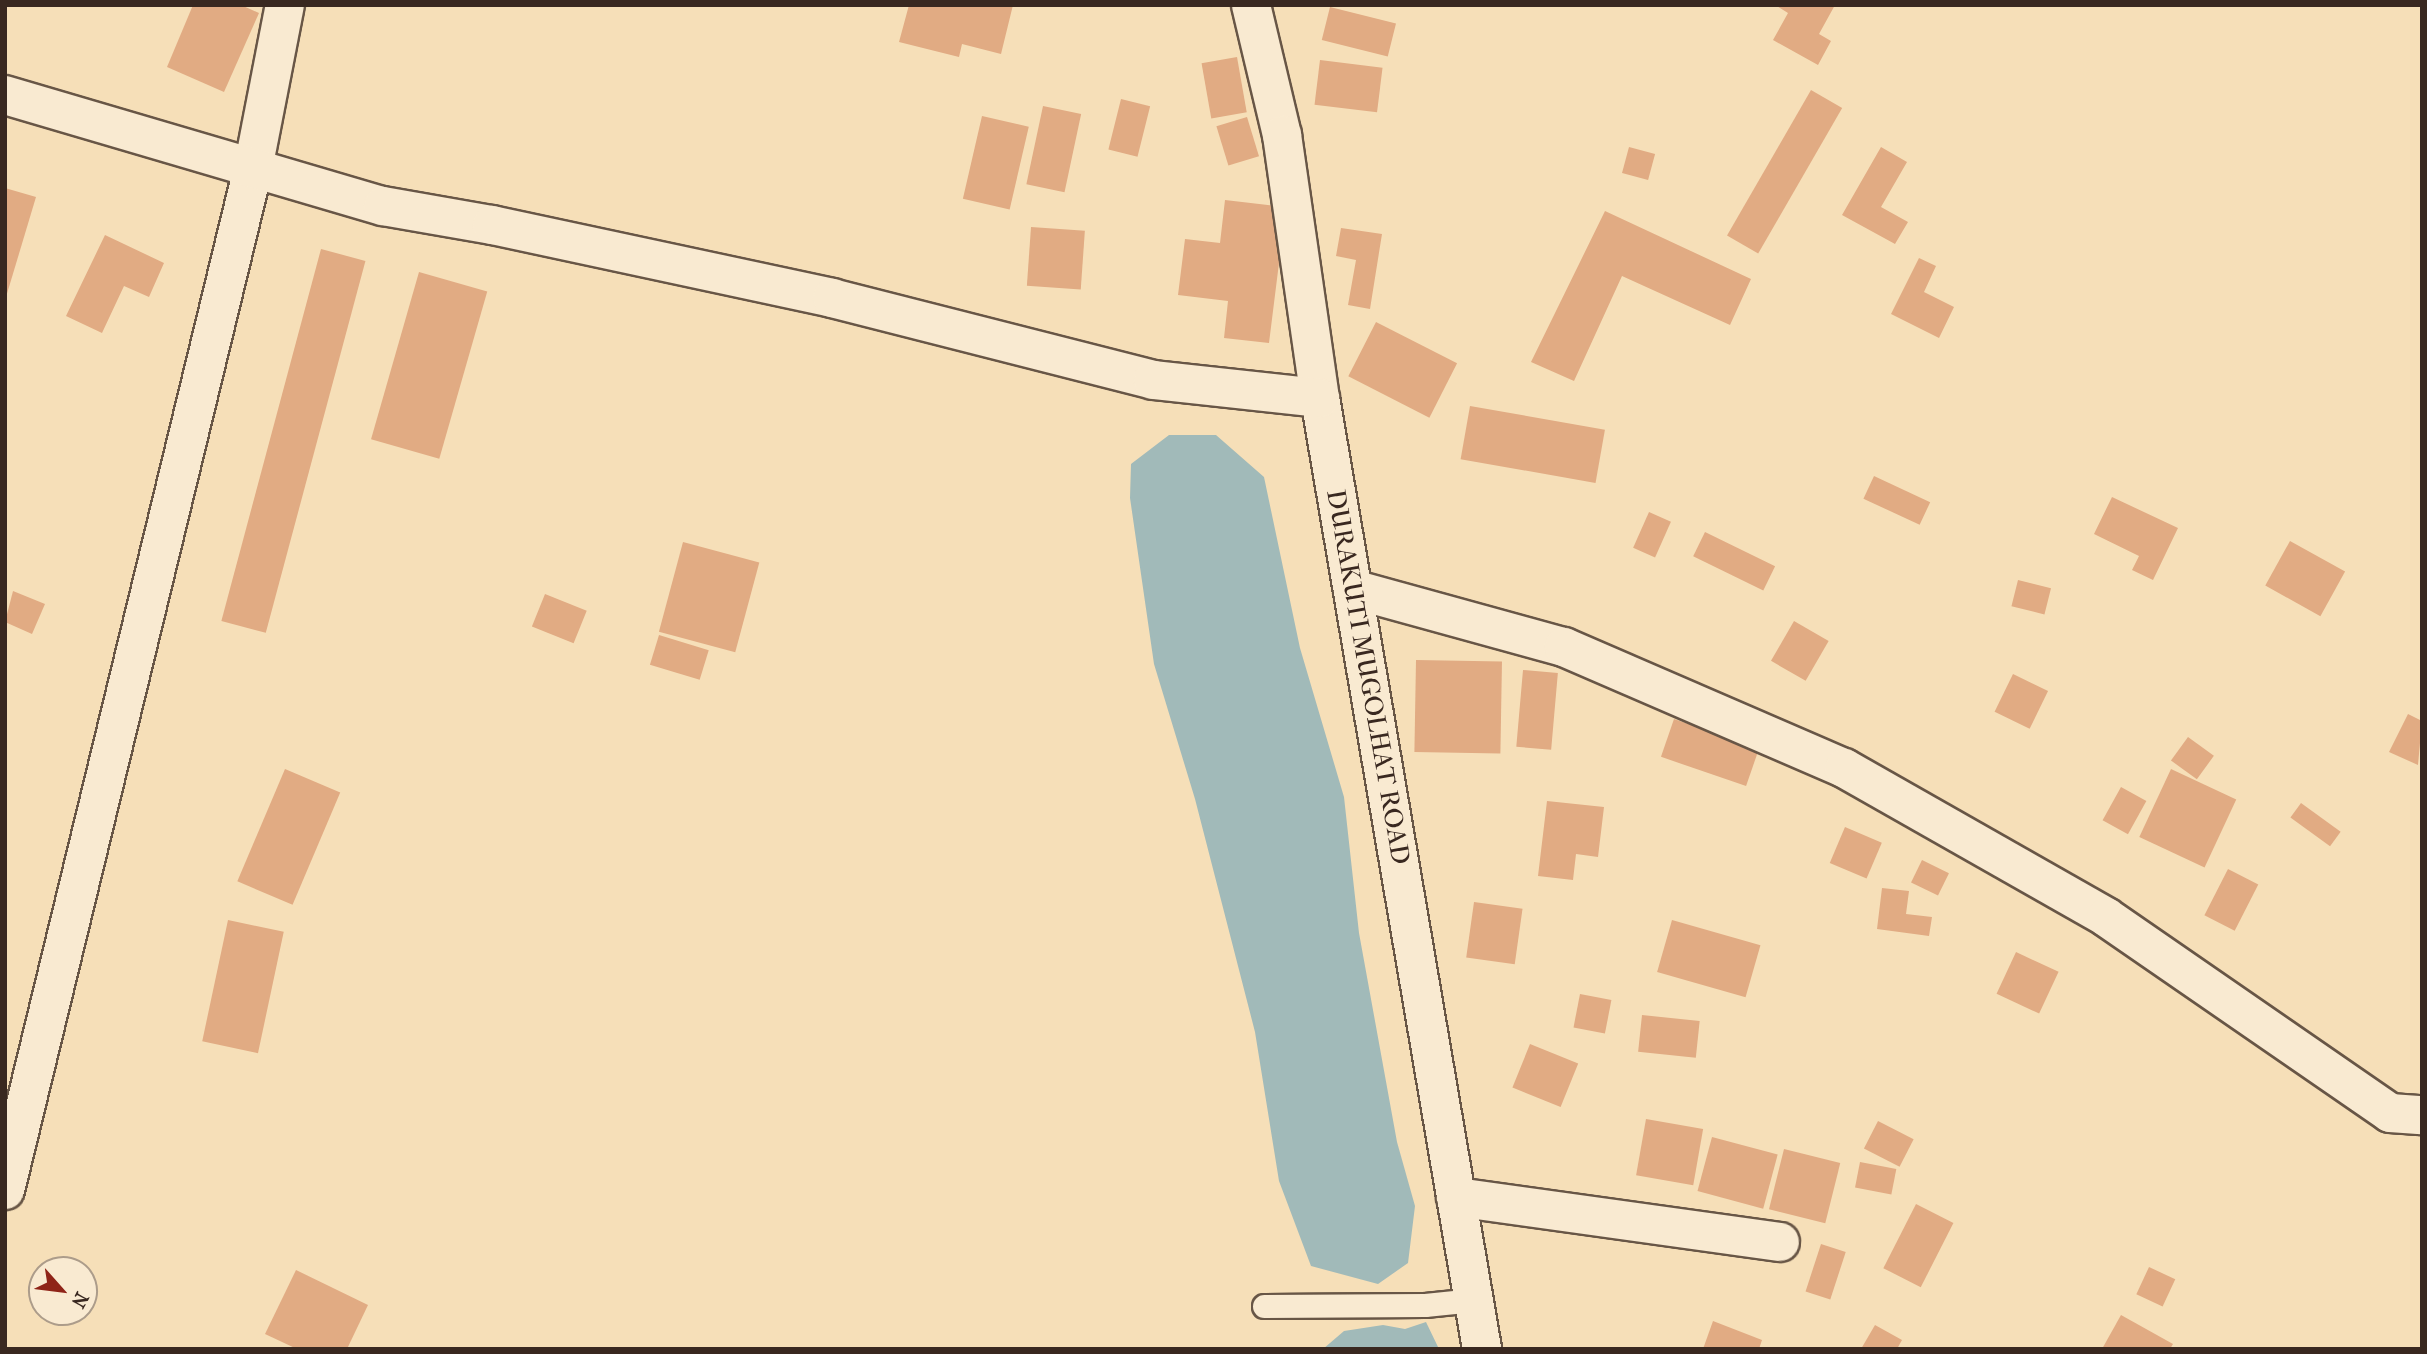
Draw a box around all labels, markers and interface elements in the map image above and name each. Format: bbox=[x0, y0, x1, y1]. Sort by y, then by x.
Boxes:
street label: DURAKUTI MUGOLHAT ROAD bbox=[1320, 487, 1416, 867]
north arrow bbox=[28, 1256, 98, 1326]
text: N bbox=[67, 1288, 93, 1311]

